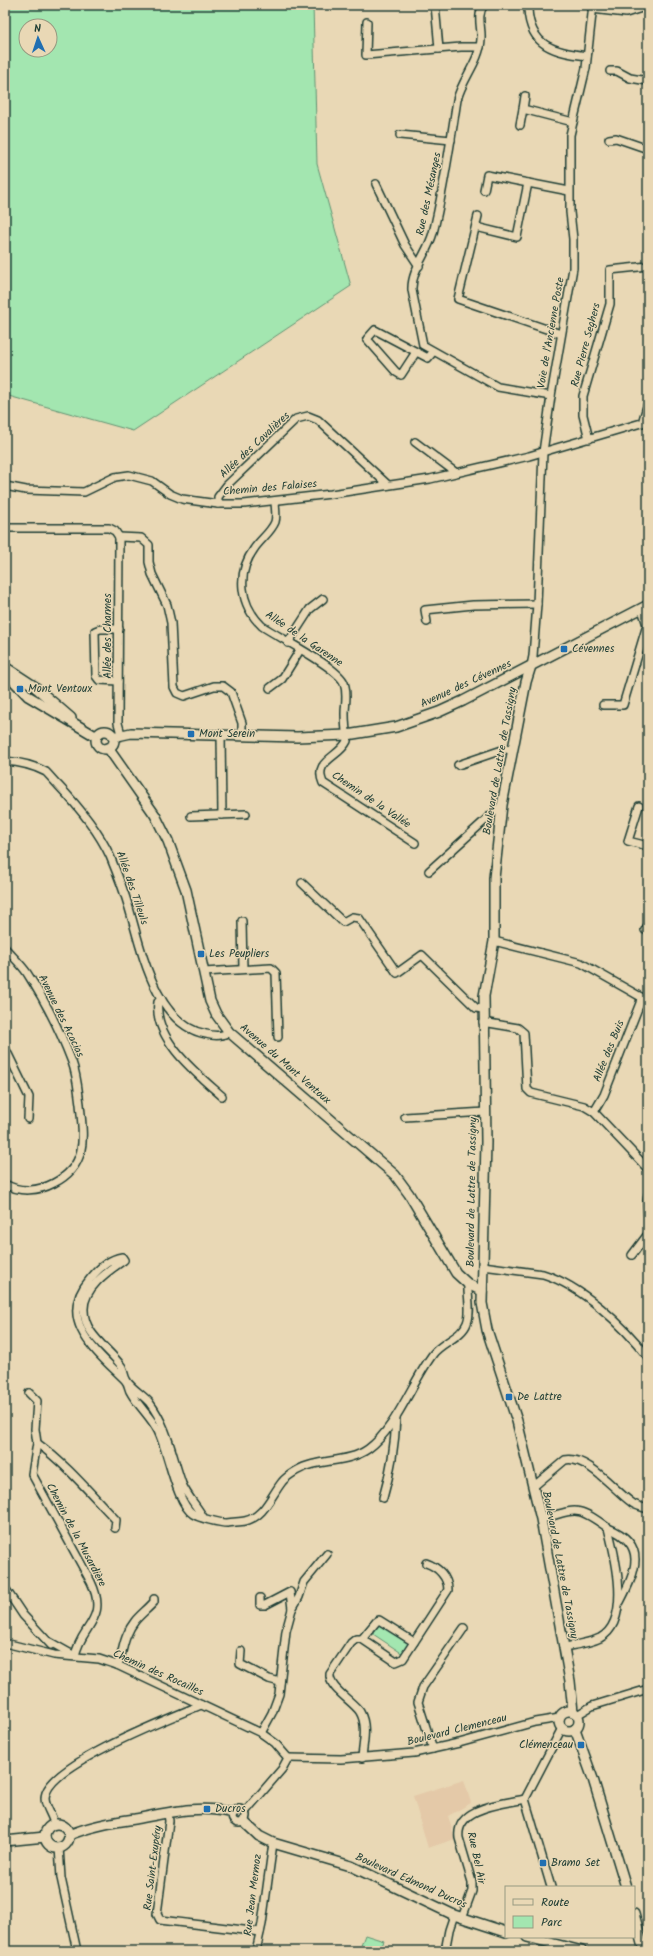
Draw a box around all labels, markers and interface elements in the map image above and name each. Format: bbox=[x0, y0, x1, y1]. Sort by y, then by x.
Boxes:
north arrow bbox=[18, 18, 58, 58]
text: N bbox=[34, 20, 42, 38]
street label: Rue des Mésanges bbox=[411, 150, 447, 237]
street label: Voie de l'Ancienne Poste bbox=[532, 276, 570, 390]
street label: Rue Pierre Seghers bbox=[566, 301, 606, 389]
street label: Allée des Cavalières bbox=[216, 407, 295, 483]
street label: Chemin des Falaises bbox=[222, 475, 318, 501]
street label: Allée des Charmes bbox=[99, 593, 117, 679]
street label: Allée de la Garenne bbox=[261, 606, 347, 672]
place label: Cévennes bbox=[572, 640, 615, 658]
marker: Cévennes bbox=[559, 644, 569, 654]
street label: Avenue des Cévennes bbox=[417, 655, 515, 713]
place label: Mont Ventoux bbox=[28, 680, 92, 698]
marker: Mont Ventoux bbox=[15, 684, 25, 694]
street label: Boulevard de Lattre de Tassigny bbox=[478, 685, 522, 836]
place label: Mont Serein bbox=[199, 725, 255, 743]
marker: Mont Serein bbox=[186, 729, 196, 739]
street label: Chemin de la Vallée bbox=[328, 767, 414, 833]
street label: Allée des Tilleuls bbox=[111, 849, 153, 928]
place label: Les Peupliers bbox=[209, 945, 269, 963]
marker: Les Peupliers bbox=[196, 949, 206, 959]
street label: Avenue des Acacias bbox=[33, 971, 89, 1061]
street label: Allée des Buis bbox=[588, 1017, 630, 1085]
street label: Avenue du Mont Ventoux bbox=[235, 1019, 335, 1109]
street label: Boulevard de Lattre de Tassigny bbox=[462, 1116, 482, 1267]
place label: De Lattre bbox=[517, 1388, 562, 1406]
marker: De Lattre bbox=[504, 1392, 514, 1402]
street label: Chemin de la Musardière bbox=[41, 1480, 111, 1590]
street label: Boulevard de Lattre de Tassigny bbox=[537, 1490, 583, 1641]
street label: Chemin des Rocailles bbox=[110, 1645, 207, 1701]
street label: Boulevard Clemenceau bbox=[405, 1709, 510, 1751]
place label: Clémenceau bbox=[519, 1736, 574, 1754]
marker: Clémenceau bbox=[576, 1740, 586, 1750]
place label: Ducros bbox=[215, 1800, 246, 1818]
marker: Ducros bbox=[202, 1804, 212, 1814]
street label: Rue Saint-Exupéry bbox=[139, 1824, 167, 1911]
street label: Rue Bel Air bbox=[462, 1830, 491, 1887]
street label: Boulevard Edmond Ducros bbox=[352, 1848, 470, 1914]
street label: Rue Jean Mermoz bbox=[239, 1853, 267, 1937]
place label: Bramo Set bbox=[551, 1854, 601, 1872]
marker: Bramo Set bbox=[538, 1858, 548, 1868]
legend bbox=[505, 1886, 635, 1938]
text: Route bbox=[541, 1893, 570, 1912]
text: Parc bbox=[541, 1913, 562, 1932]

